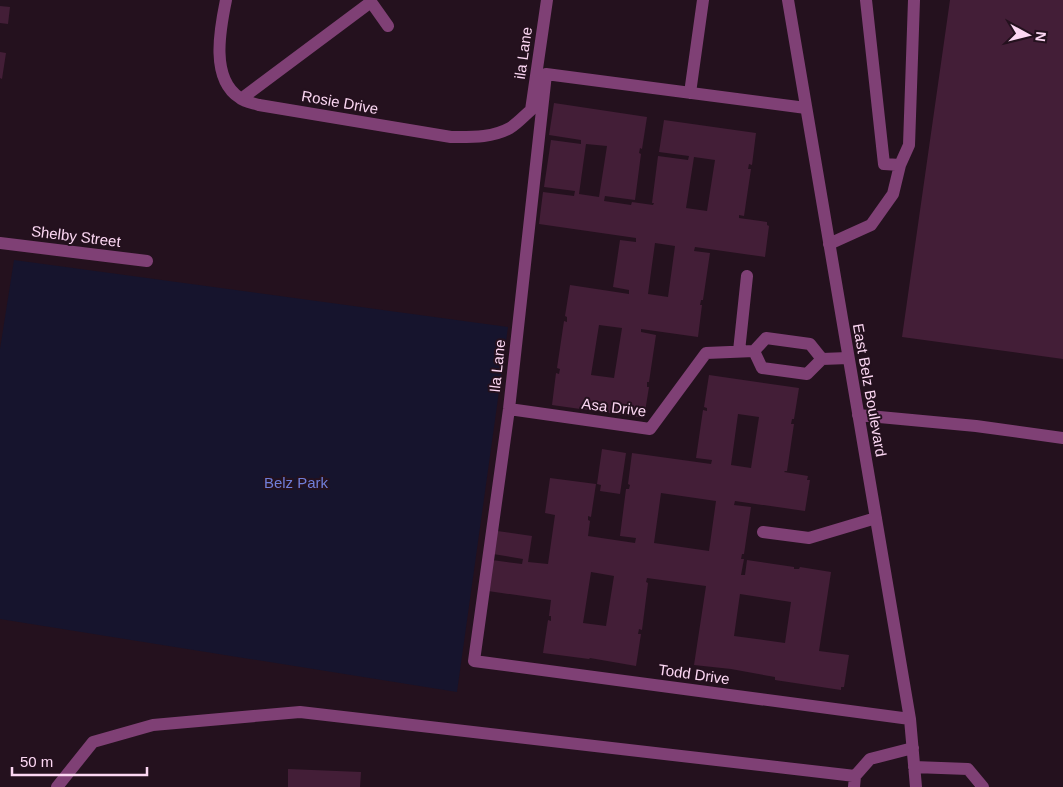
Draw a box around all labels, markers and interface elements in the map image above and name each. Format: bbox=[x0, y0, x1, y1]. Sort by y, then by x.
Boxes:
north arrow bbox=[1003, 10, 1053, 60]
street label: ila Lane bbox=[511, 26, 535, 80]
text: N bbox=[1032, 31, 1049, 43]
street label: Rosie Drive bbox=[300, 87, 380, 117]
street label: Shelby Street bbox=[30, 222, 123, 250]
street label: East Belz Boulevard bbox=[850, 322, 890, 458]
street label: Ila Lane bbox=[486, 339, 508, 393]
street label: Asa Drive bbox=[581, 395, 647, 419]
park label: Belz Park bbox=[264, 474, 329, 491]
street label: Todd Drive bbox=[657, 661, 731, 687]
scale bar bbox=[12, 744, 148, 776]
text: 50 m bbox=[20, 753, 53, 770]

